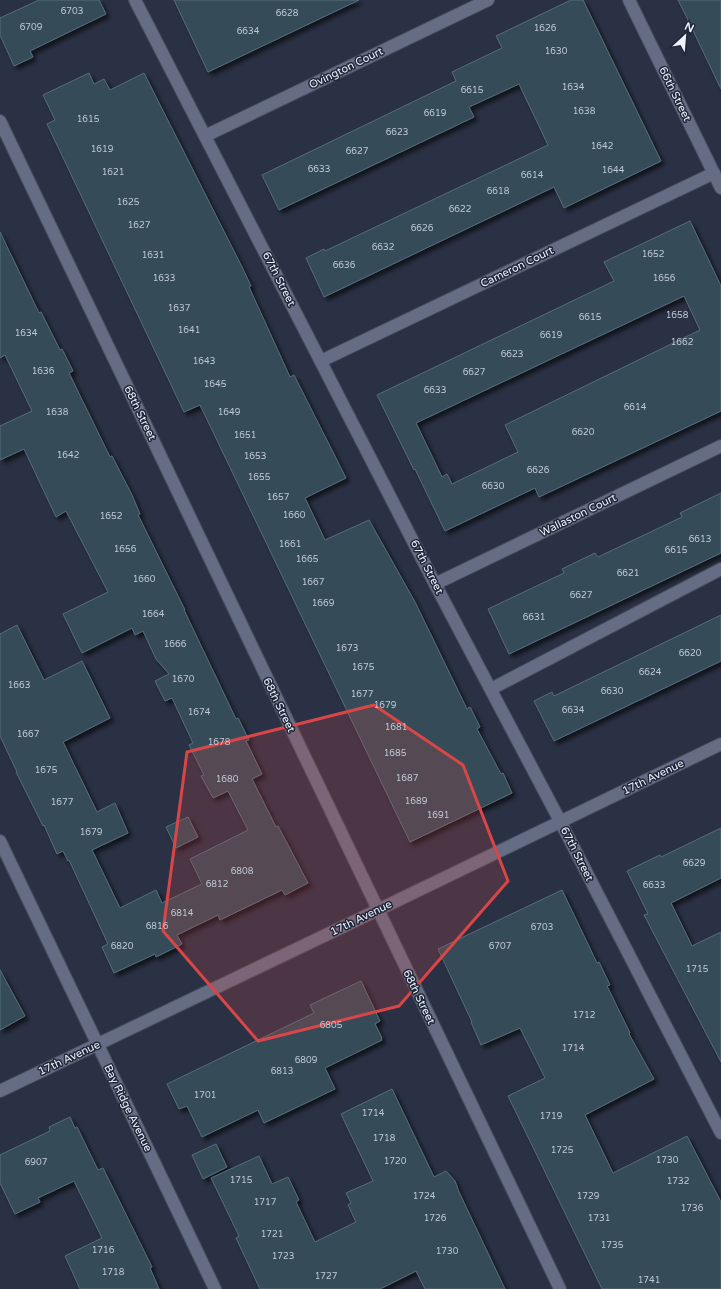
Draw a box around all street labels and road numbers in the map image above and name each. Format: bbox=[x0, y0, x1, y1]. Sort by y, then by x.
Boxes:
street label: Ovington Court bbox=[307, 44, 385, 92]
street label: 66th Street bbox=[656, 65, 694, 123]
street label: Cameron Court bbox=[478, 244, 556, 290]
street label: 67th Street bbox=[260, 250, 298, 308]
street label: 68th Street bbox=[121, 384, 159, 442]
street label: Wallaston Court bbox=[538, 491, 618, 539]
street label: 67th Street bbox=[408, 538, 446, 596]
street label: 68th Street bbox=[260, 676, 298, 734]
street label: 17th Avenue bbox=[620, 756, 686, 798]
street label: 67th Street bbox=[558, 825, 596, 883]
street label: 17th Avenue bbox=[328, 897, 394, 939]
street label: 68th Street bbox=[400, 968, 438, 1026]
street label: 17th Avenue bbox=[36, 1038, 102, 1078]
street label: Bay Ridge Avenue bbox=[101, 1062, 155, 1154]

